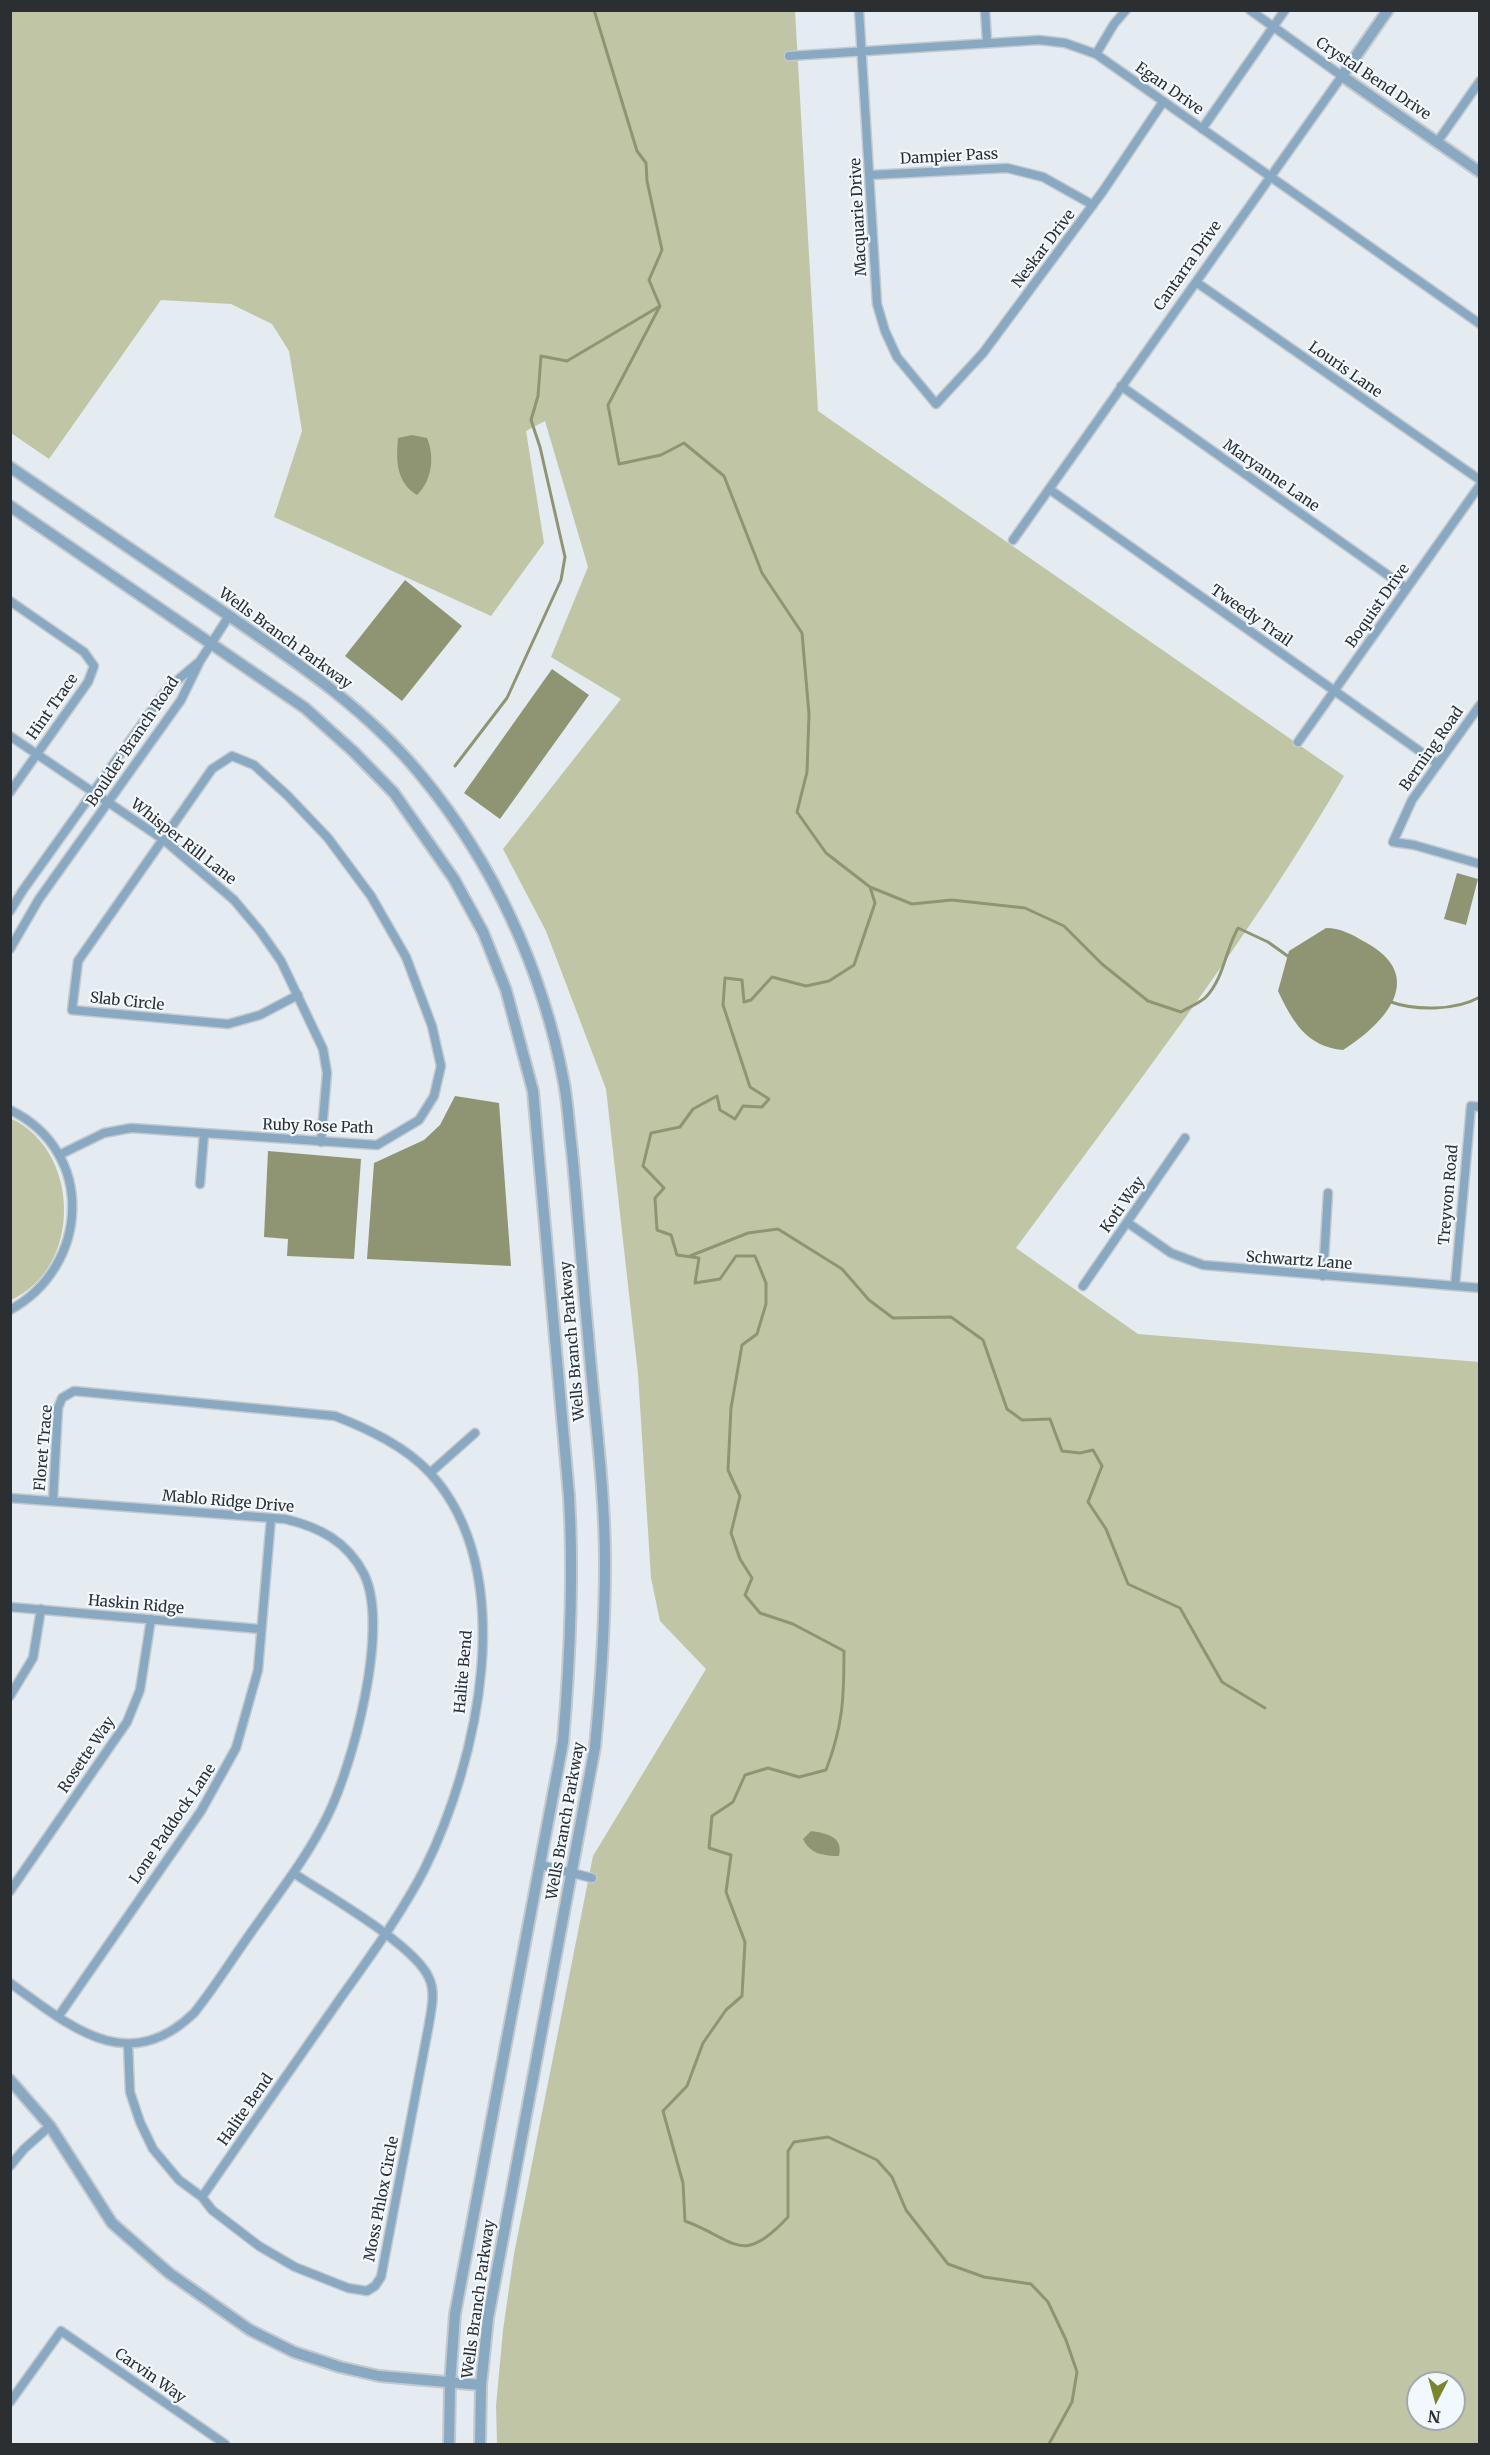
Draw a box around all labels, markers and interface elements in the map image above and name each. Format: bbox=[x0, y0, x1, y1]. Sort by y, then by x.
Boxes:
street label: Crystal Bend Drive bbox=[1312, 34, 1434, 124]
street label: Egan Drive bbox=[1132, 59, 1206, 119]
street label: Dampier Pass bbox=[899, 145, 999, 169]
street label: Macquarie Drive bbox=[847, 157, 871, 277]
street label: Neskar Drive bbox=[1009, 206, 1079, 292]
street label: Cantarra Drive bbox=[1150, 218, 1226, 314]
street label: Louris Lane bbox=[1305, 338, 1385, 402]
street label: Maryanne Lane bbox=[1219, 436, 1323, 516]
street label: Boquist Drive bbox=[1342, 561, 1414, 651]
street label: Tweedy Trail bbox=[1207, 581, 1295, 651]
street label: Wells Branch Parkway bbox=[215, 585, 355, 693]
street label: Hint Trace bbox=[24, 671, 82, 743]
street label: Boulder Branch Road bbox=[83, 674, 183, 810]
street label: Berning Road bbox=[1396, 703, 1468, 795]
street label: Whisper Rill Lane bbox=[127, 795, 239, 889]
street label: Slab Circle bbox=[89, 989, 165, 1015]
street label: Ruby Rose Path bbox=[262, 1116, 374, 1138]
street label: Treyvon Road bbox=[1436, 1144, 1462, 1246]
street label: Koti Way bbox=[1097, 1173, 1149, 1237]
street label: Schwartz Lane bbox=[1245, 1248, 1353, 1274]
street label: Wells Branch Parkway bbox=[557, 1260, 589, 1422]
street label: Floret Trace bbox=[31, 1404, 57, 1492]
street label: Mablo Ridge Drive bbox=[161, 1487, 295, 1517]
street label: Haskin Ridge bbox=[87, 1592, 185, 1618]
street label: Halite Bend bbox=[451, 1630, 477, 1714]
street label: Rosette Way bbox=[55, 1713, 119, 1797]
street label: Wells Branch Parkway bbox=[543, 1741, 589, 1901]
street label: Lone Paddock Lane bbox=[126, 1761, 220, 1887]
street label: Halite Bend bbox=[215, 2071, 277, 2149]
street label: Moss Phlox Circle bbox=[361, 2135, 403, 2263]
street label: Wells Branch Parkway bbox=[459, 2218, 499, 2380]
street label: Carvin Way bbox=[111, 2345, 189, 2407]
north arrow bbox=[1406, 2371, 1466, 2431]
text: N bbox=[1427, 2406, 1442, 2428]

